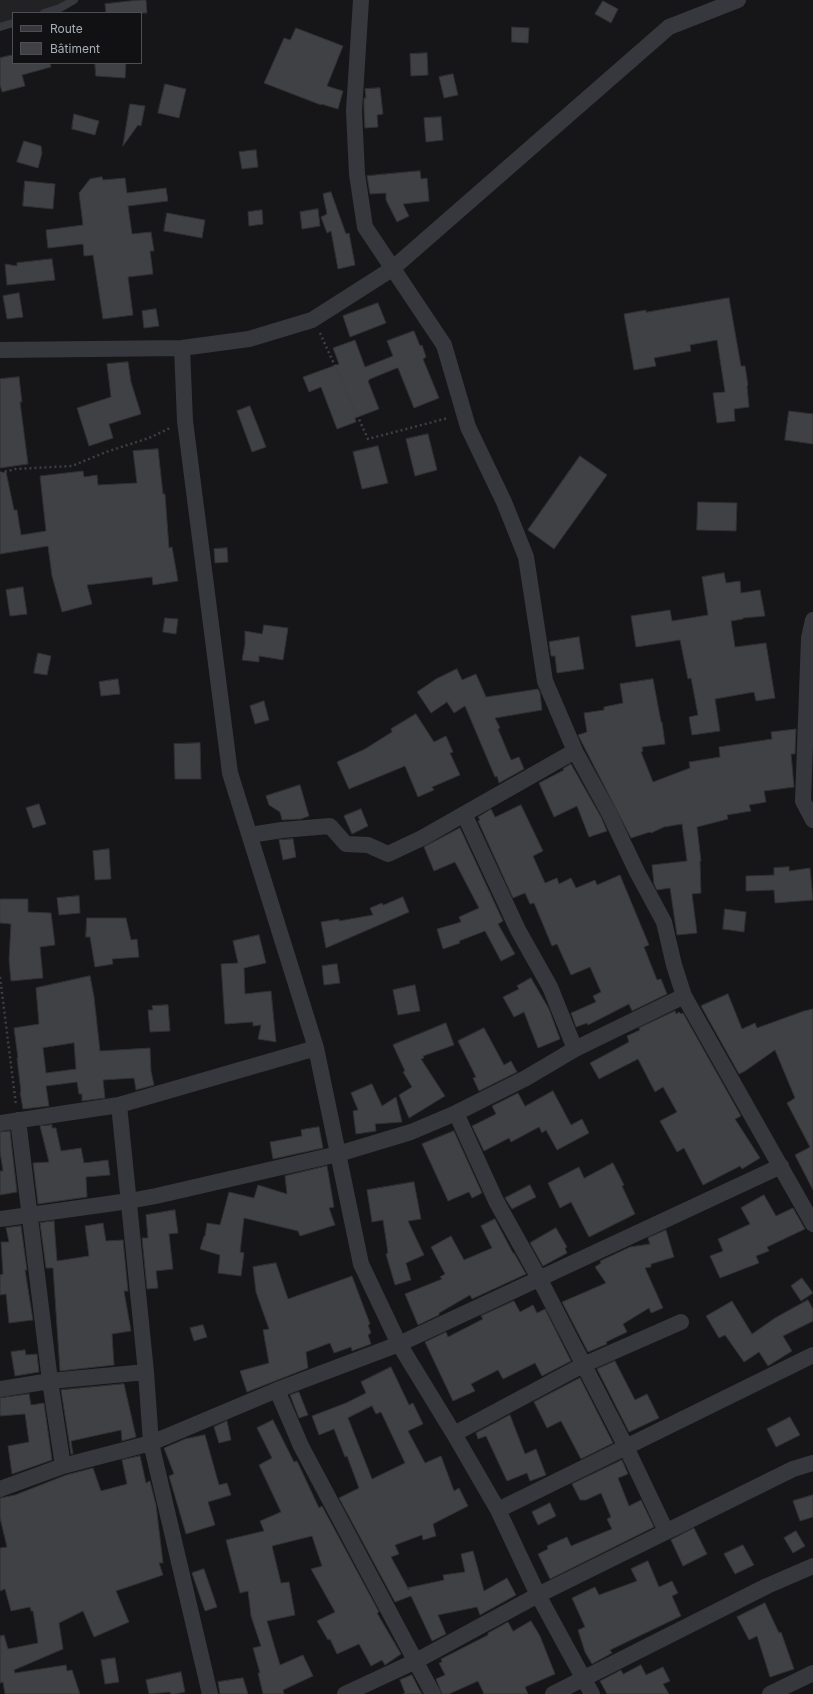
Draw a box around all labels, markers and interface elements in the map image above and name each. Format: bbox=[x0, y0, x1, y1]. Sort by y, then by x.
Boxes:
legend bbox=[12, 12, 142, 64]
text: Route bbox=[50, 21, 83, 36]
text: Bâtiment bbox=[50, 41, 100, 56]

